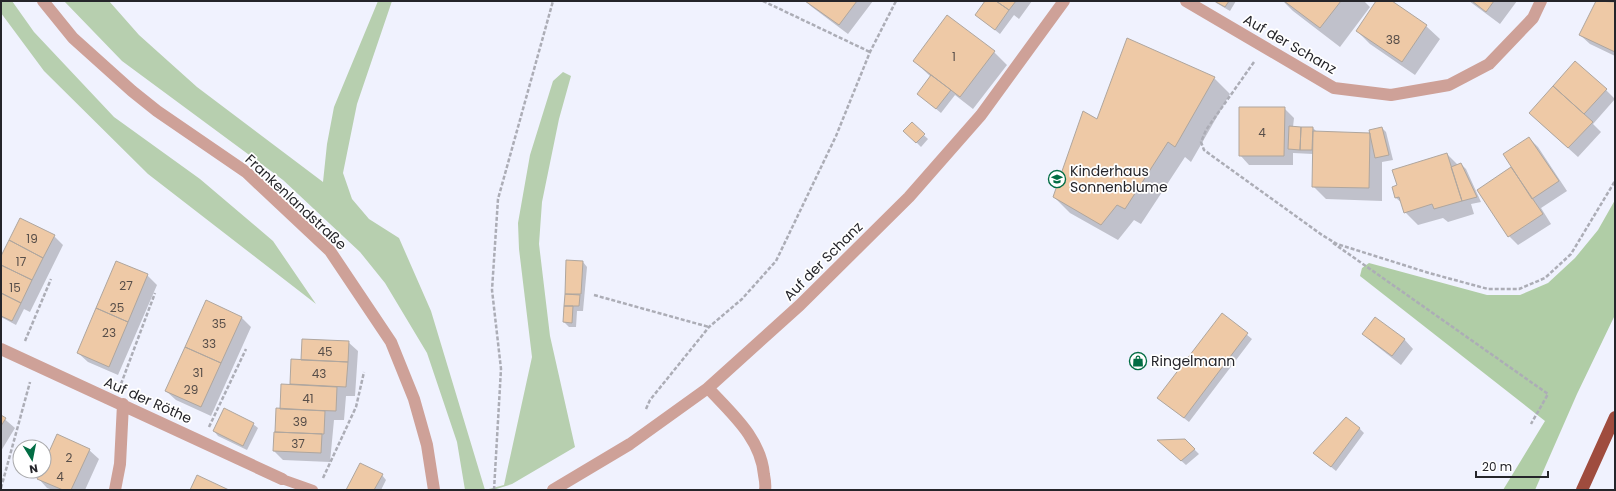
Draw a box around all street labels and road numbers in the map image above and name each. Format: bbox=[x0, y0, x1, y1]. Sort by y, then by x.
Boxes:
street label: Auf der Schanz bbox=[1240, 9, 1340, 79]
street label: Frankenlandstraße bbox=[241, 150, 351, 255]
street label: Auf der Schanz bbox=[779, 217, 867, 305]
street label: Auf der Röthe bbox=[101, 372, 195, 428]

